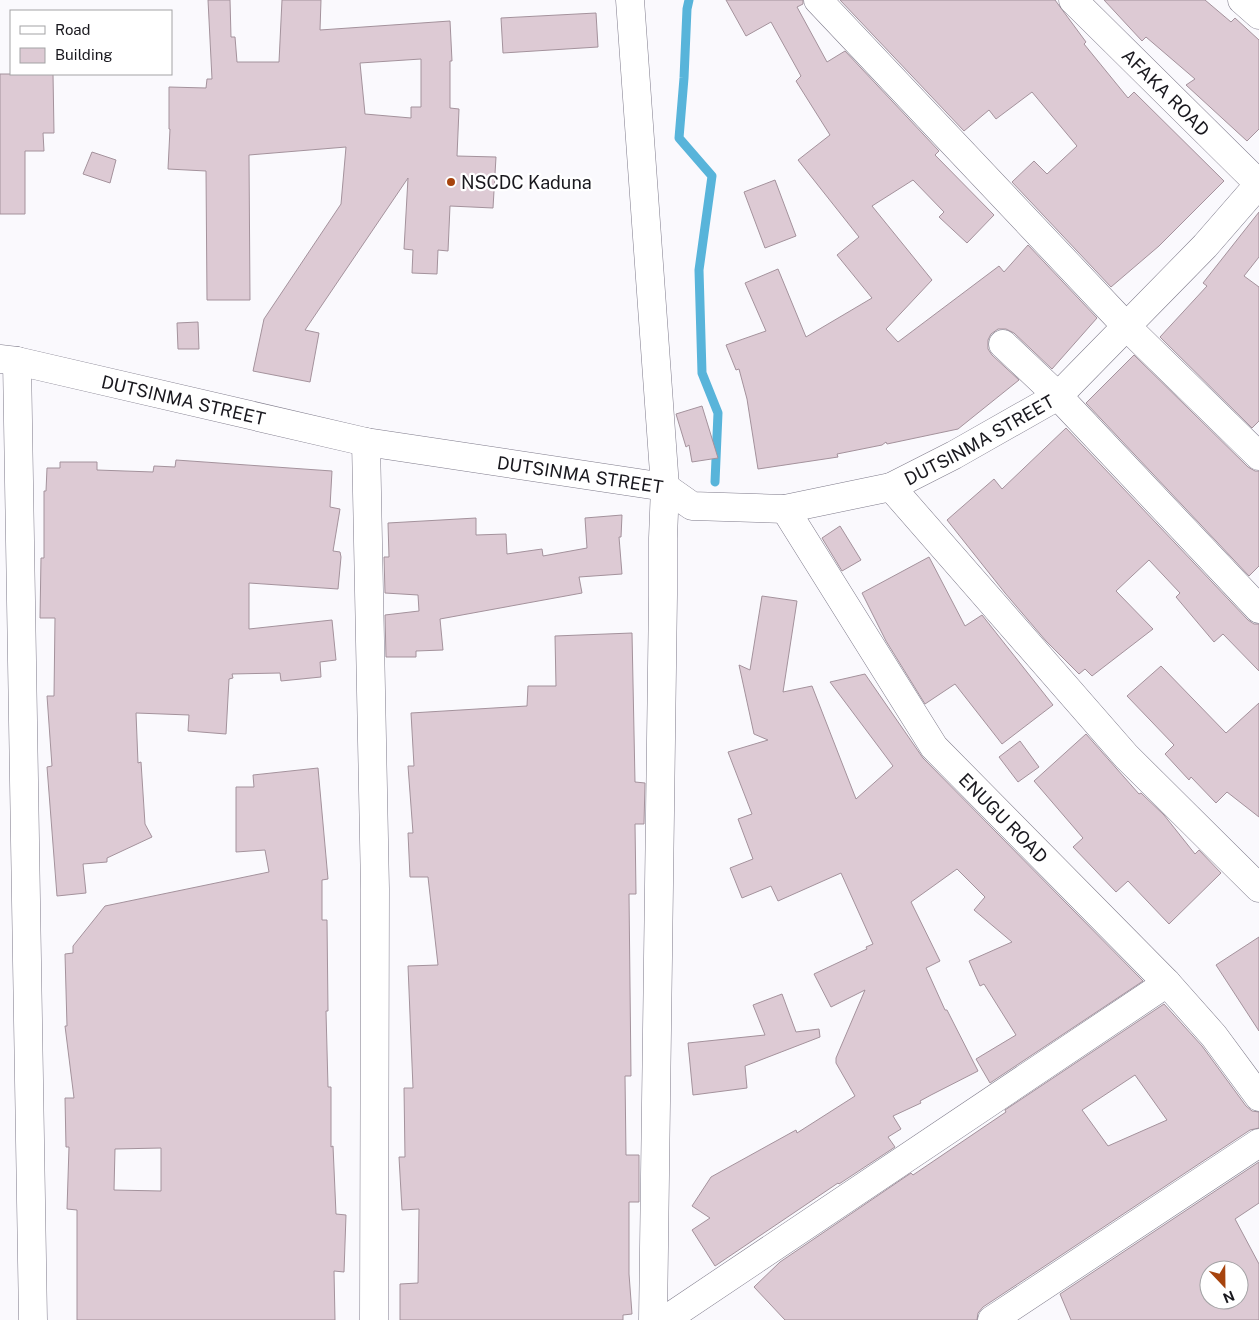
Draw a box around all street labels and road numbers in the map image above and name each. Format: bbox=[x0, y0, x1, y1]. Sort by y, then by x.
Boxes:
street label: AFAKA ROAD bbox=[1118, 44, 1214, 140]
street label: DUTSINMA STREET bbox=[99, 370, 268, 429]
street label: DUTSINMA STREET bbox=[901, 390, 1058, 489]
street label: DUTSINMA STREET bbox=[496, 451, 665, 497]
street label: ENUGU ROAD bbox=[955, 768, 1052, 867]

